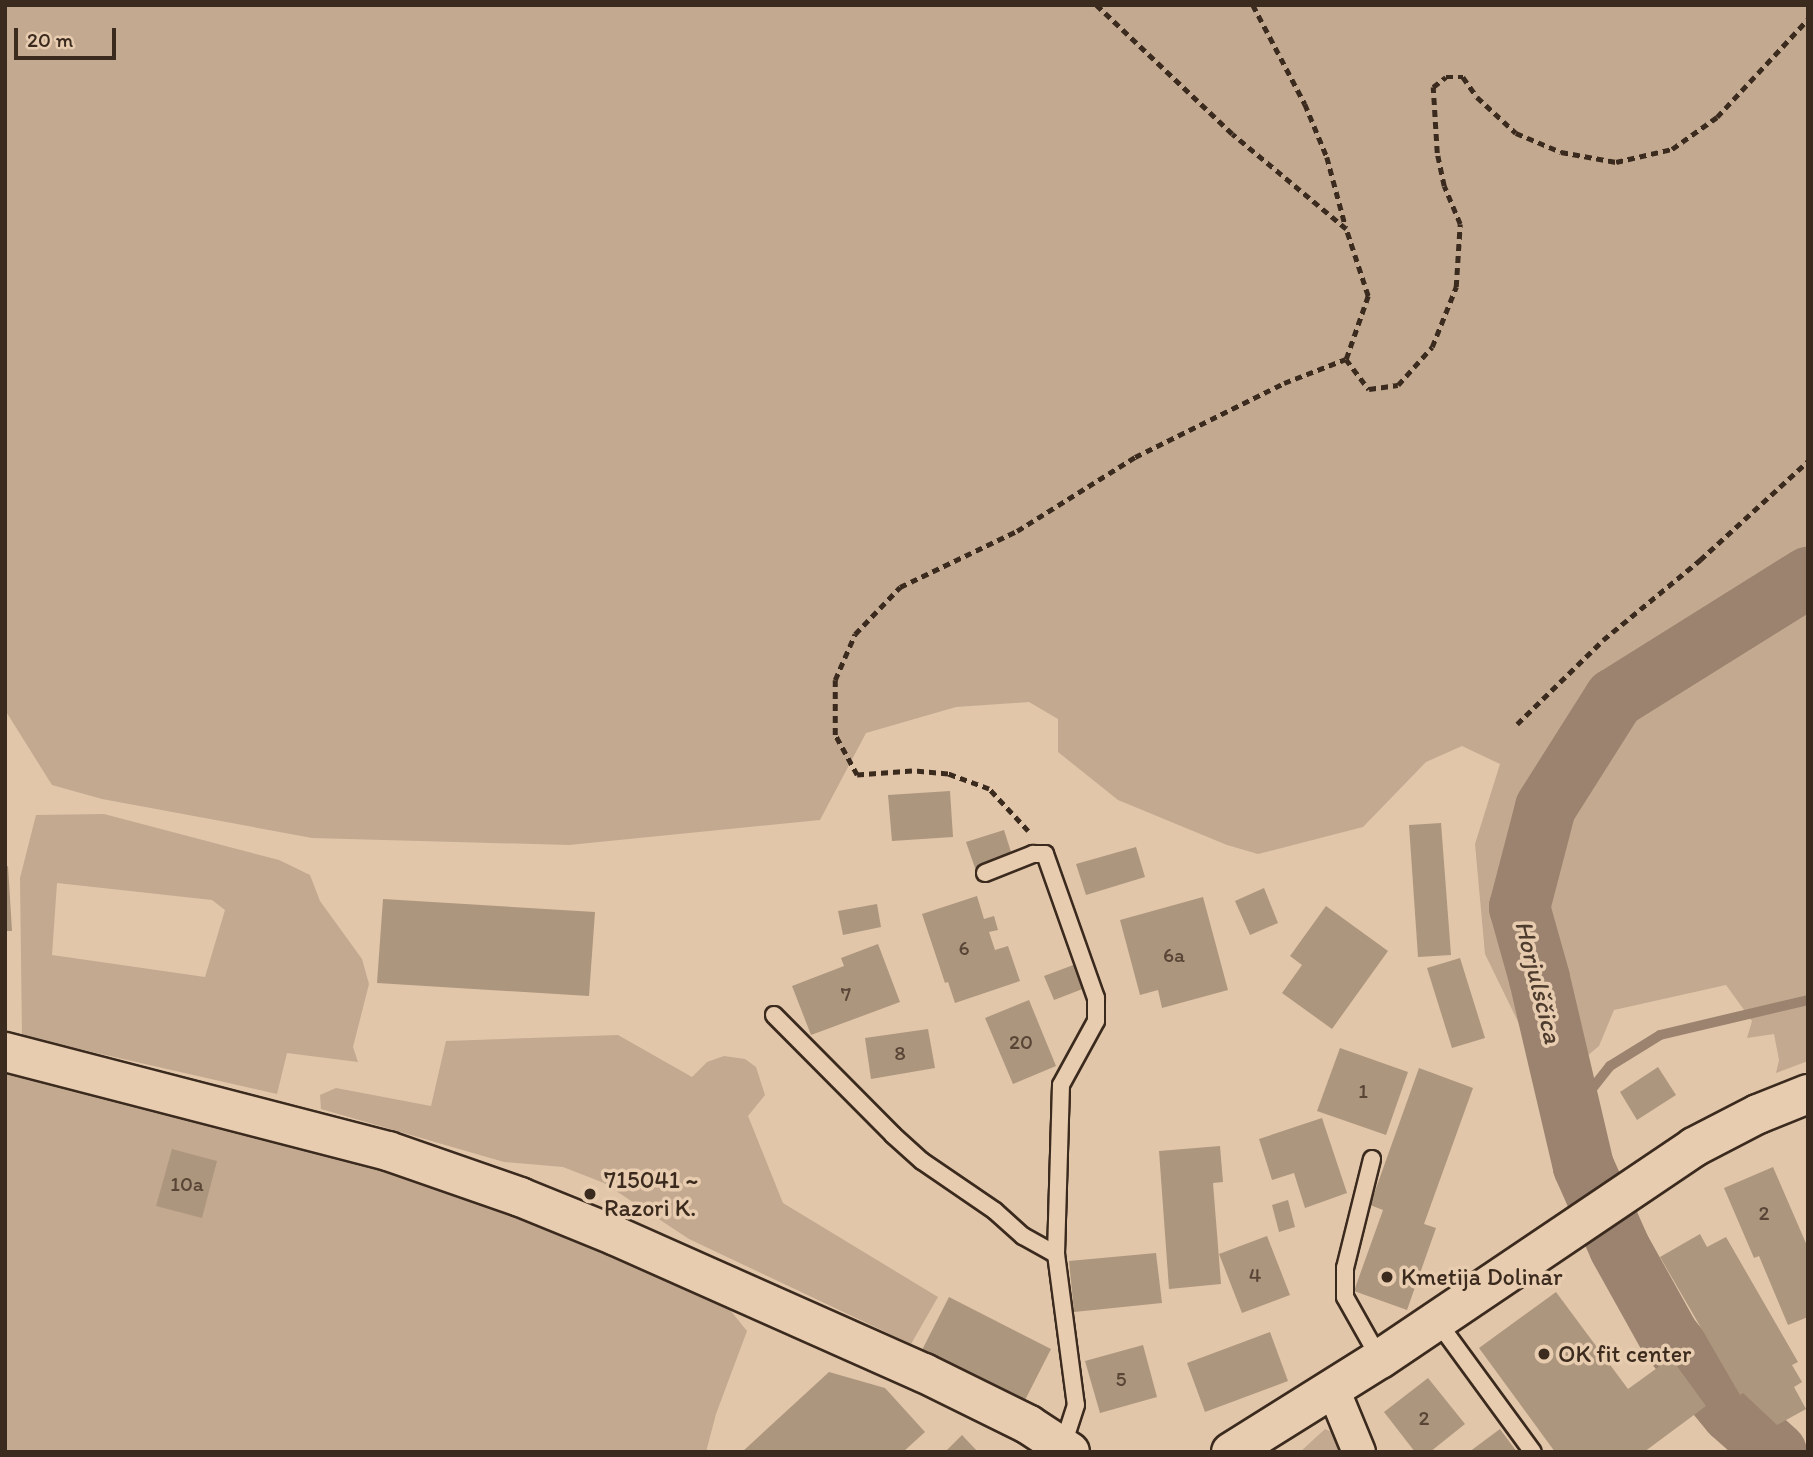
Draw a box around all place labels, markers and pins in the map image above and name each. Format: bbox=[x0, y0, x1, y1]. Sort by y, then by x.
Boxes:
place label: 715041 ~ Razori K. bbox=[604, 1166, 698, 1222]
marker: 715041 ~ Razori K. bbox=[582, 1186, 598, 1202]
place label: Kmetija Dolinar bbox=[1401, 1263, 1563, 1291]
marker: Kmetija Dolinar bbox=[1379, 1269, 1395, 1285]
place label: OK fit center bbox=[1558, 1340, 1691, 1368]
marker: OK fit center bbox=[1536, 1346, 1552, 1362]

